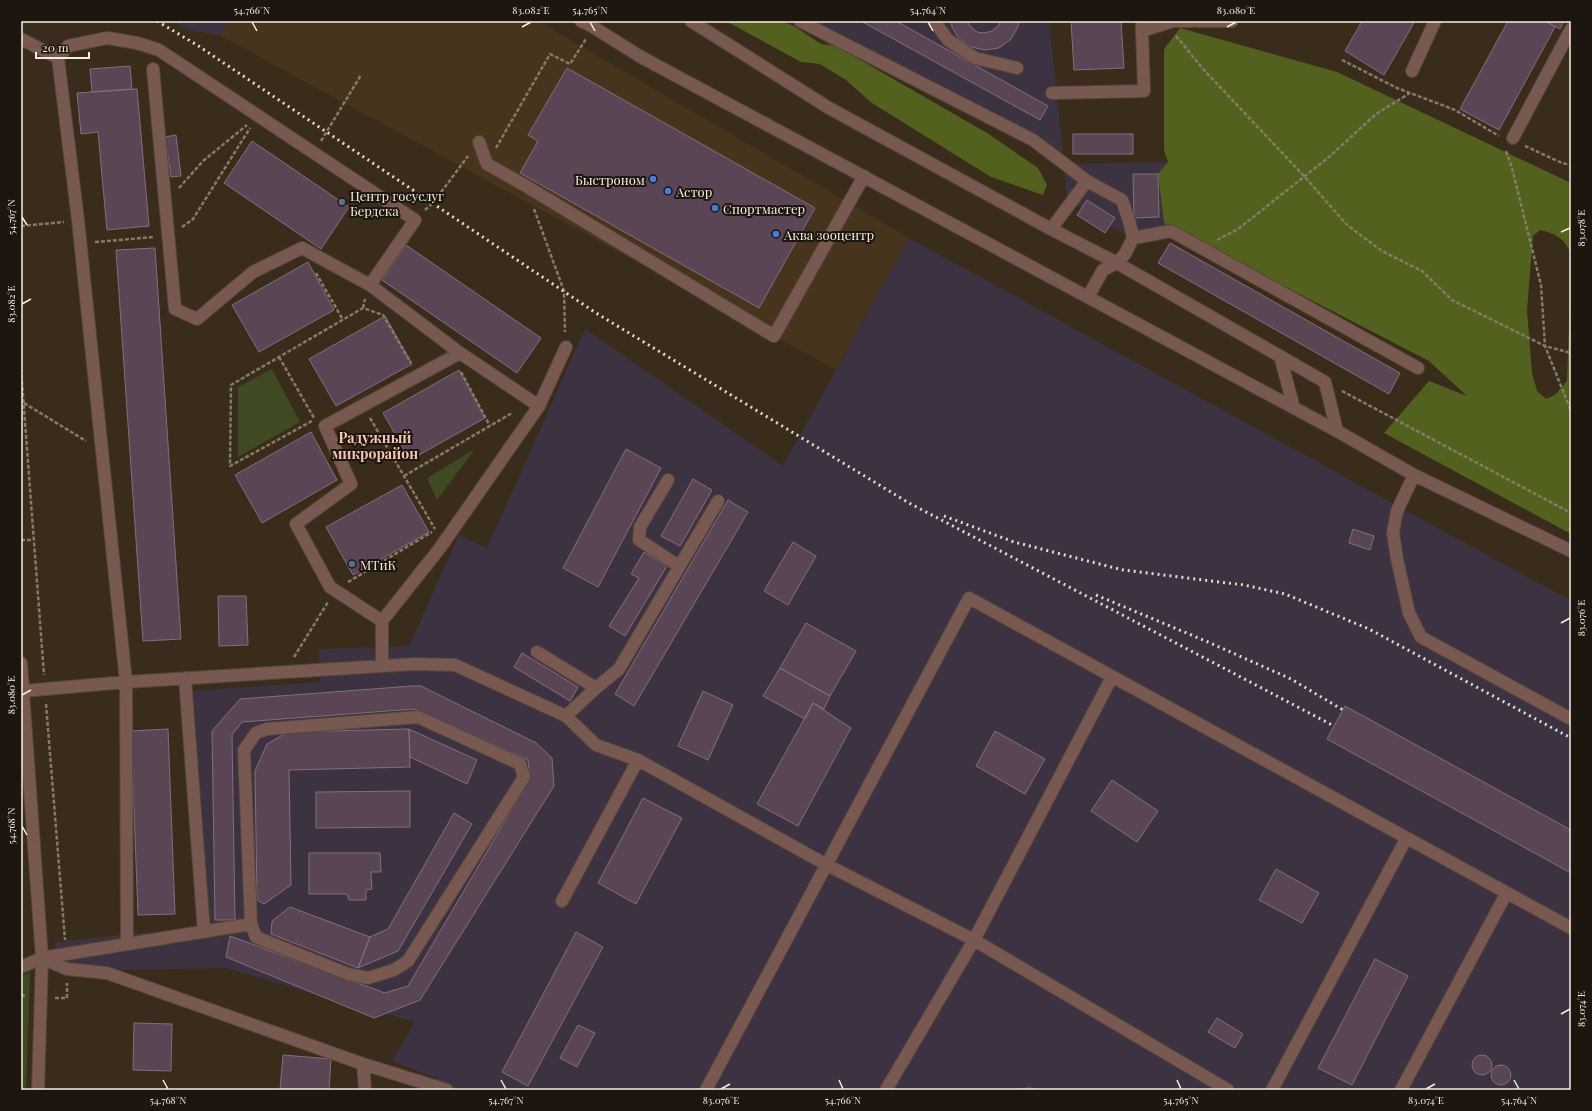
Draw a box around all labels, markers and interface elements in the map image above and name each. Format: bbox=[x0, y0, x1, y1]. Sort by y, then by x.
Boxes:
text: 54.766°N bbox=[234, 3, 270, 17]
text: 83.082°E bbox=[512, 3, 550, 17]
text: 54.765°N bbox=[572, 3, 608, 17]
text: 54.764°N bbox=[910, 3, 946, 17]
text: 83.080°E bbox=[1217, 3, 1255, 17]
scale bar bbox=[36, 34, 89, 60]
text: 20 m bbox=[42, 39, 69, 55]
place label: Быстроном bbox=[575, 171, 645, 188]
marker: Быстроном bbox=[648, 174, 658, 184]
place label: Астор bbox=[675, 183, 712, 200]
marker: Астор bbox=[663, 186, 673, 196]
place label: Центр госуслуг Бердска bbox=[350, 187, 444, 219]
marker: Центр госуслуг Бердска bbox=[337, 197, 347, 207]
text: 54.767°N bbox=[4, 199, 18, 235]
place label: Спортмастер bbox=[723, 200, 805, 217]
marker: Спортмастер bbox=[710, 203, 720, 213]
text: 83.078°E bbox=[1574, 210, 1588, 246]
place label: Аква зооцентр bbox=[783, 226, 874, 243]
marker: Аква зооцентр bbox=[771, 229, 781, 239]
text: 83.082°E bbox=[4, 285, 18, 323]
district label: Радужный микрорайон bbox=[332, 428, 418, 463]
place label: МТиК bbox=[360, 556, 397, 573]
marker: МТиК bbox=[347, 559, 357, 569]
text: 83.076°E bbox=[1574, 600, 1588, 636]
text: 83.080°E bbox=[4, 676, 18, 714]
text: 54.768°N bbox=[4, 808, 18, 844]
text: 83.074°E bbox=[1574, 991, 1588, 1027]
text: 54.768°N bbox=[150, 1093, 186, 1107]
text: 54.767°N bbox=[488, 1093, 524, 1107]
text: 83.076°E bbox=[703, 1093, 739, 1107]
text: 54.766°N bbox=[825, 1093, 861, 1107]
text: 54.765°N bbox=[1163, 1093, 1199, 1107]
text: 83.074°E bbox=[1408, 1093, 1444, 1107]
text: 54.764°N bbox=[1501, 1093, 1537, 1107]

